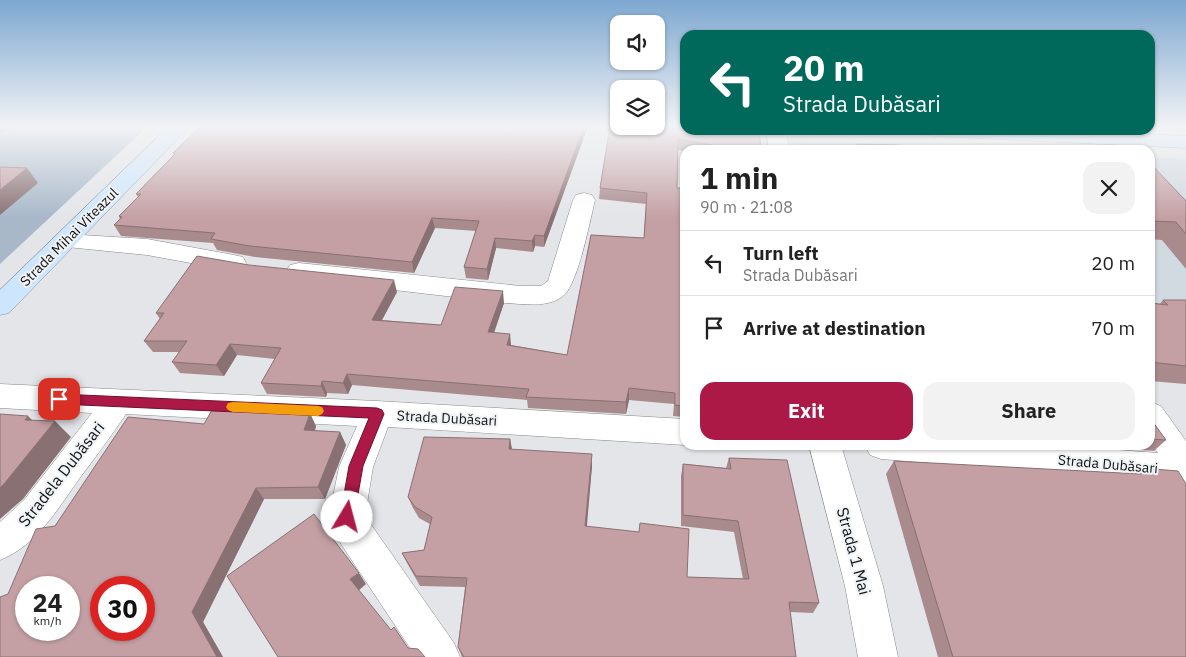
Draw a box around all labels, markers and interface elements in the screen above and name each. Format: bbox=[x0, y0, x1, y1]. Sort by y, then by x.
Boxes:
map controls bbox=[610, 15, 665, 135]
button: sound bbox=[610, 15, 665, 70]
text: 20 m bbox=[783, 45, 865, 91]
icon: left bbox=[700, 50, 765, 115]
button: layers bbox=[610, 80, 665, 135]
text: Strada Dubăsari bbox=[783, 89, 941, 118]
text: 1 min bbox=[700, 158, 778, 197]
button: close bbox=[1083, 162, 1135, 214]
street label: Strada Mihai Viteazul bbox=[16, 184, 122, 290]
text: 90 m · 21:08 bbox=[700, 197, 793, 217]
text: Turn left bbox=[743, 241, 819, 265]
icon: left bbox=[700, 249, 728, 277]
text: 20 m bbox=[1091, 251, 1135, 275]
text: Strada Dubăsari bbox=[743, 265, 858, 285]
icon: arrive bbox=[700, 314, 728, 342]
text: Arrive at destination bbox=[743, 316, 926, 340]
text: 70 m bbox=[1091, 316, 1135, 340]
pin bbox=[38, 378, 80, 420]
button: Exit bbox=[700, 382, 913, 440]
button: Share bbox=[923, 382, 1135, 440]
icon: arrive bbox=[45, 385, 73, 413]
street label: Strada Dubăsari bbox=[396, 406, 498, 430]
street label: Stradela Dubăsari bbox=[14, 417, 108, 531]
street label: Strada Dubăsari bbox=[1057, 451, 1159, 477]
position arrow bbox=[320, 490, 372, 542]
street label: Strada 1 Mai bbox=[833, 505, 875, 597]
speed limit sign: 30 bbox=[90, 576, 155, 641]
text: 24 bbox=[32, 586, 63, 619]
text: km/h bbox=[33, 613, 62, 628]

